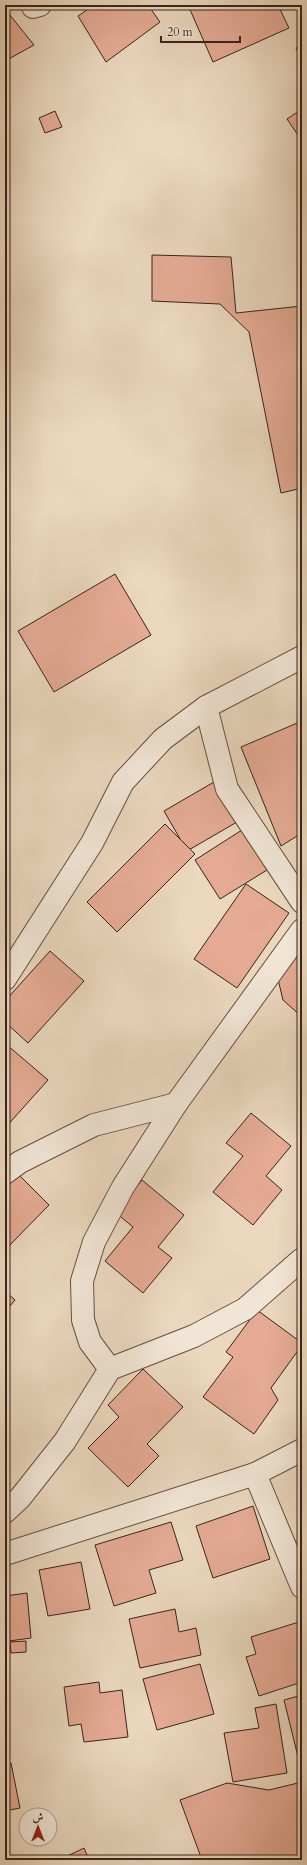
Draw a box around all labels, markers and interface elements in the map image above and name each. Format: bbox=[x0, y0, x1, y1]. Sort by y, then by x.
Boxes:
scale bar bbox=[161, 18, 240, 44]
text: 20 m bbox=[167, 24, 194, 40]
north arrow bbox=[18, 1807, 58, 1847]
text: ش bbox=[33, 1810, 44, 1825]

